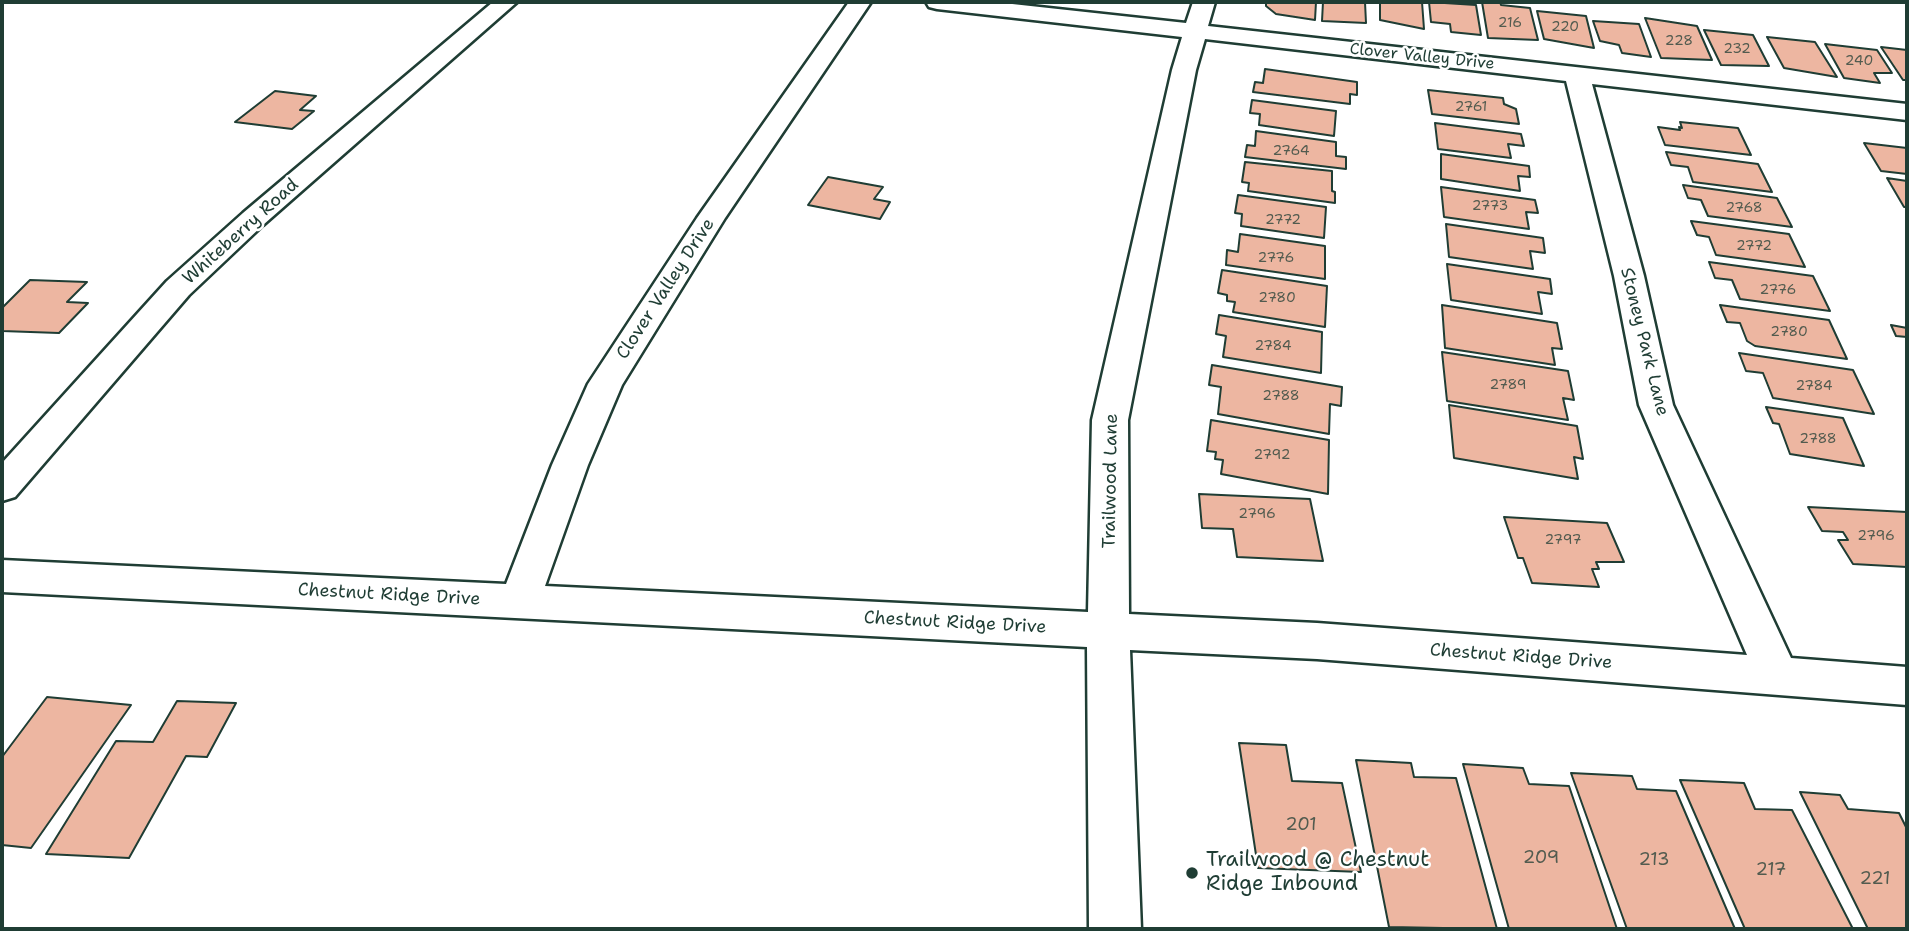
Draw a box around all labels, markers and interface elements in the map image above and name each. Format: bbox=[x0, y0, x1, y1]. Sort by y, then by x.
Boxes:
house number: 216 bbox=[1498, 15, 1522, 31]
house number: 220 bbox=[1551, 19, 1579, 35]
house number: 228 bbox=[1665, 33, 1693, 49]
street label: Clover Valley Drive bbox=[1349, 40, 1495, 74]
house number: 232 bbox=[1723, 41, 1751, 57]
house number: 240 bbox=[1845, 53, 1873, 69]
house number: 2761 bbox=[1455, 99, 1487, 115]
house number: 2764 bbox=[1272, 143, 1310, 159]
street label: Whiteberry Road bbox=[179, 174, 303, 290]
house number: 2773 bbox=[1472, 198, 1508, 214]
house number: 2768 bbox=[1725, 200, 1763, 216]
house number: 2772 bbox=[1265, 212, 1301, 228]
street label: Clover Valley Drive bbox=[612, 214, 720, 364]
house number: 2772 bbox=[1736, 238, 1772, 254]
house number: 2776 bbox=[1258, 250, 1294, 266]
street label: Stoney Park Lane bbox=[1615, 266, 1673, 418]
house number: 2776 bbox=[1760, 282, 1796, 298]
house number: 2780 bbox=[1258, 290, 1296, 306]
house number: 2780 bbox=[1770, 324, 1808, 340]
house number: 2784 bbox=[1254, 338, 1292, 354]
house number: 2789 bbox=[1490, 377, 1526, 393]
house number: 2784 bbox=[1795, 378, 1833, 394]
house number: 2788 bbox=[1262, 388, 1300, 404]
street label: Trailwood Lane bbox=[1099, 413, 1123, 549]
house number: 2788 bbox=[1799, 431, 1837, 447]
house number: 2792 bbox=[1254, 447, 1290, 463]
house number: 2796 bbox=[1238, 506, 1276, 522]
house number: 2796 bbox=[1857, 528, 1895, 544]
house number: 2797 bbox=[1545, 532, 1581, 548]
street label: Chestnut Ridge Drive bbox=[297, 579, 481, 611]
street label: Chestnut Ridge Drive bbox=[863, 607, 1047, 639]
street label: Chestnut Ridge Drive bbox=[1429, 640, 1613, 674]
house number: 201 bbox=[1285, 814, 1317, 836]
house number: 209 bbox=[1523, 847, 1559, 869]
place label: Trailwood @ Chestnut Ridge Inbound bbox=[1206, 848, 1429, 898]
house number: 213 bbox=[1639, 849, 1669, 871]
house number: 217 bbox=[1756, 859, 1786, 881]
marker: Trailwood @ Chestnut Ridge Inbound bbox=[1184, 865, 1200, 881]
house number: 221 bbox=[1860, 868, 1890, 890]

